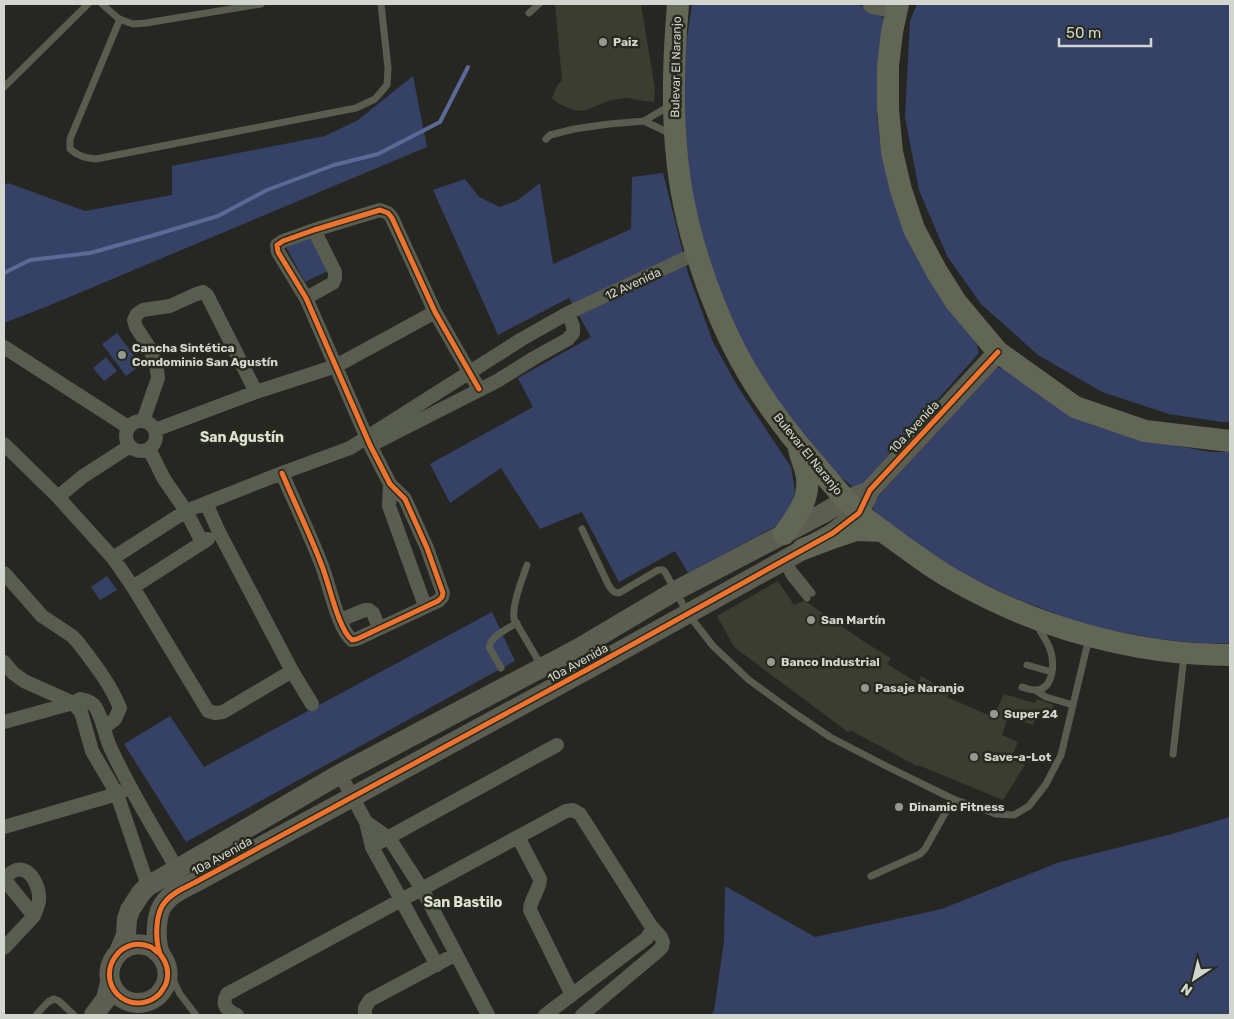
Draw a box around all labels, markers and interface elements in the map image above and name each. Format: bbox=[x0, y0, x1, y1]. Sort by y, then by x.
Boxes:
scale bar bbox=[1059, 15, 1152, 47]
street label: Bulevar El Naranjo bbox=[668, 16, 684, 118]
text: 50 m bbox=[1066, 24, 1101, 42]
place label: Paiz bbox=[613, 35, 638, 49]
marker: Paiz bbox=[597, 36, 609, 48]
street label: 12 Avenida bbox=[603, 265, 663, 303]
place label: Cancha Sintética Condominio San Agustín bbox=[132, 341, 278, 369]
marker: Cancha Sintética Condominio San Agustín bbox=[116, 349, 128, 361]
street label: 10a Avenida bbox=[886, 398, 942, 456]
street label: Bulevar El Naranjo bbox=[771, 410, 845, 498]
district label: San Agustín bbox=[200, 429, 284, 446]
place label: San Martín bbox=[821, 613, 886, 627]
marker: San Martín bbox=[805, 614, 817, 626]
street label: 10a Avenida bbox=[545, 641, 611, 685]
place label: Banco Industrial bbox=[781, 655, 880, 669]
marker: Banco Industrial bbox=[765, 656, 777, 668]
place label: Pasaje Naranjo bbox=[875, 681, 964, 695]
marker: Pasaje Naranjo bbox=[859, 682, 871, 694]
place label: Super 24 bbox=[1004, 707, 1058, 721]
marker: Super 24 bbox=[988, 708, 1000, 720]
place label: Save-a-Lot bbox=[984, 750, 1052, 764]
marker: Save-a-Lot bbox=[968, 751, 980, 763]
place label: Dinamic Fitness bbox=[909, 800, 1005, 814]
marker: Dinamic Fitness bbox=[893, 801, 905, 813]
street label: 10a Avenida bbox=[189, 834, 255, 878]
district label: San Bastilo bbox=[424, 894, 502, 911]
north arrow bbox=[1169, 954, 1219, 1004]
text: N bbox=[1178, 979, 1196, 999]

